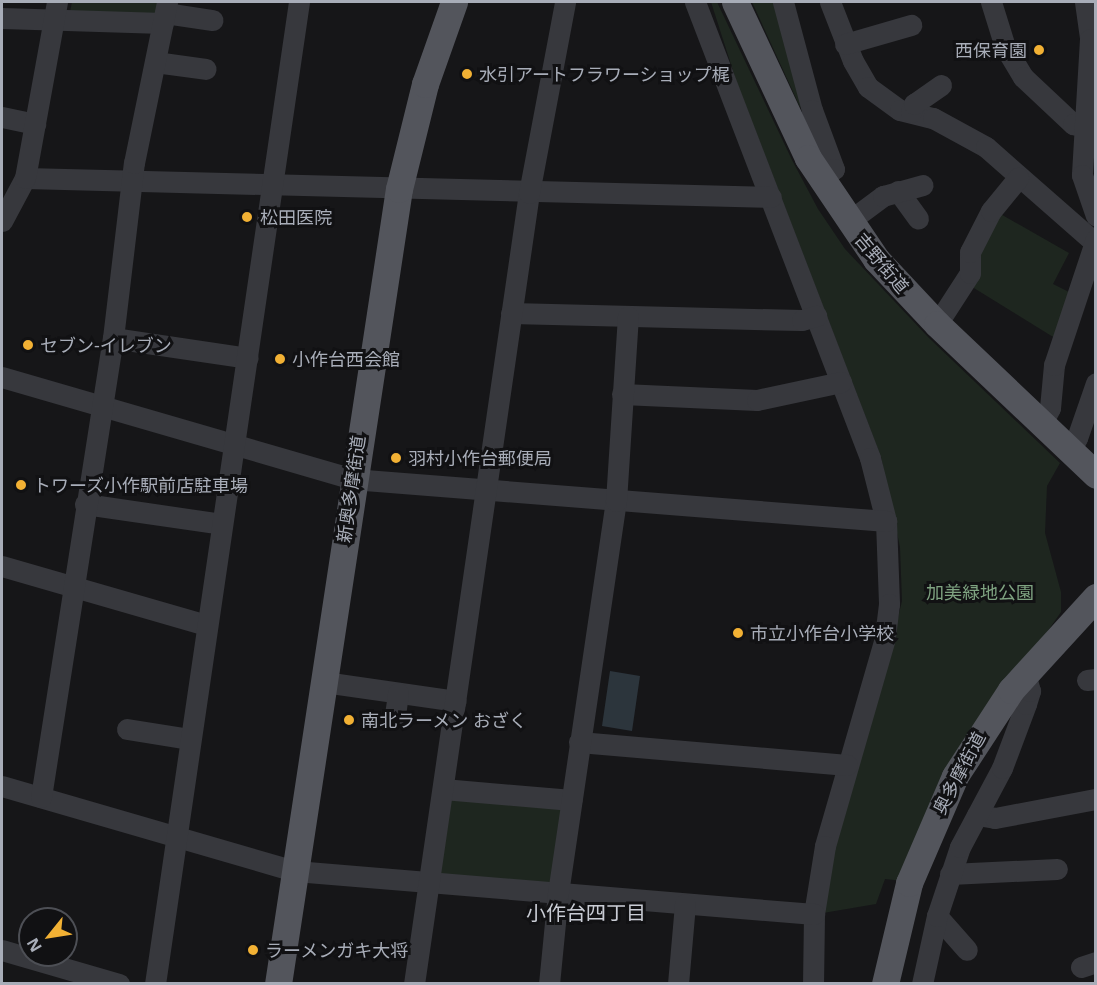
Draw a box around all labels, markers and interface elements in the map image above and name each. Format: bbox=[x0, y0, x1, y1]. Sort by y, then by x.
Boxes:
place label: 西保育園 bbox=[955, 39, 1027, 61]
marker: 西保育園 bbox=[1032, 43, 1046, 57]
place label: 水引アートフラワーショップ梶 bbox=[479, 63, 730, 85]
marker: 水引アートフラワーショップ梶 bbox=[460, 67, 474, 81]
place label: 松田医院 bbox=[260, 206, 332, 228]
marker: 松田医院 bbox=[238, 208, 256, 226]
street label: 吉野街道 bbox=[851, 228, 913, 298]
place label: セブン-イレブン bbox=[40, 334, 172, 356]
marker: セブン-イレブン bbox=[21, 338, 35, 352]
place label: 小作台西会館 bbox=[292, 348, 400, 370]
marker: 小作台西会館 bbox=[273, 352, 287, 366]
street label: 新奥多摩街道 bbox=[333, 434, 369, 544]
place label: 羽村小作台郵便局 bbox=[408, 447, 552, 469]
marker: 羽村小作台郵便局 bbox=[389, 451, 403, 465]
place label: トワーズ小作駅前店駐車場 bbox=[33, 474, 249, 496]
marker: トワーズ小作駅前店駐車場 bbox=[14, 478, 28, 492]
park label: 加美緑地公園 bbox=[926, 581, 1034, 603]
place label: 市立小作台小学校 bbox=[750, 622, 894, 644]
marker: 市立小作台小学校 bbox=[731, 626, 745, 640]
place label: 南北ラーメン おざく bbox=[361, 709, 528, 731]
marker: 南北ラーメン おざく bbox=[342, 713, 356, 727]
street label: 奥多摩街道 bbox=[928, 728, 990, 818]
district label: 小作台四丁目 bbox=[526, 900, 646, 924]
north arrow bbox=[18, 907, 78, 967]
text: N bbox=[21, 934, 47, 956]
place label: ラーメンガキ大将 bbox=[265, 939, 409, 961]
marker: ラーメンガキ大将 bbox=[246, 943, 260, 957]

